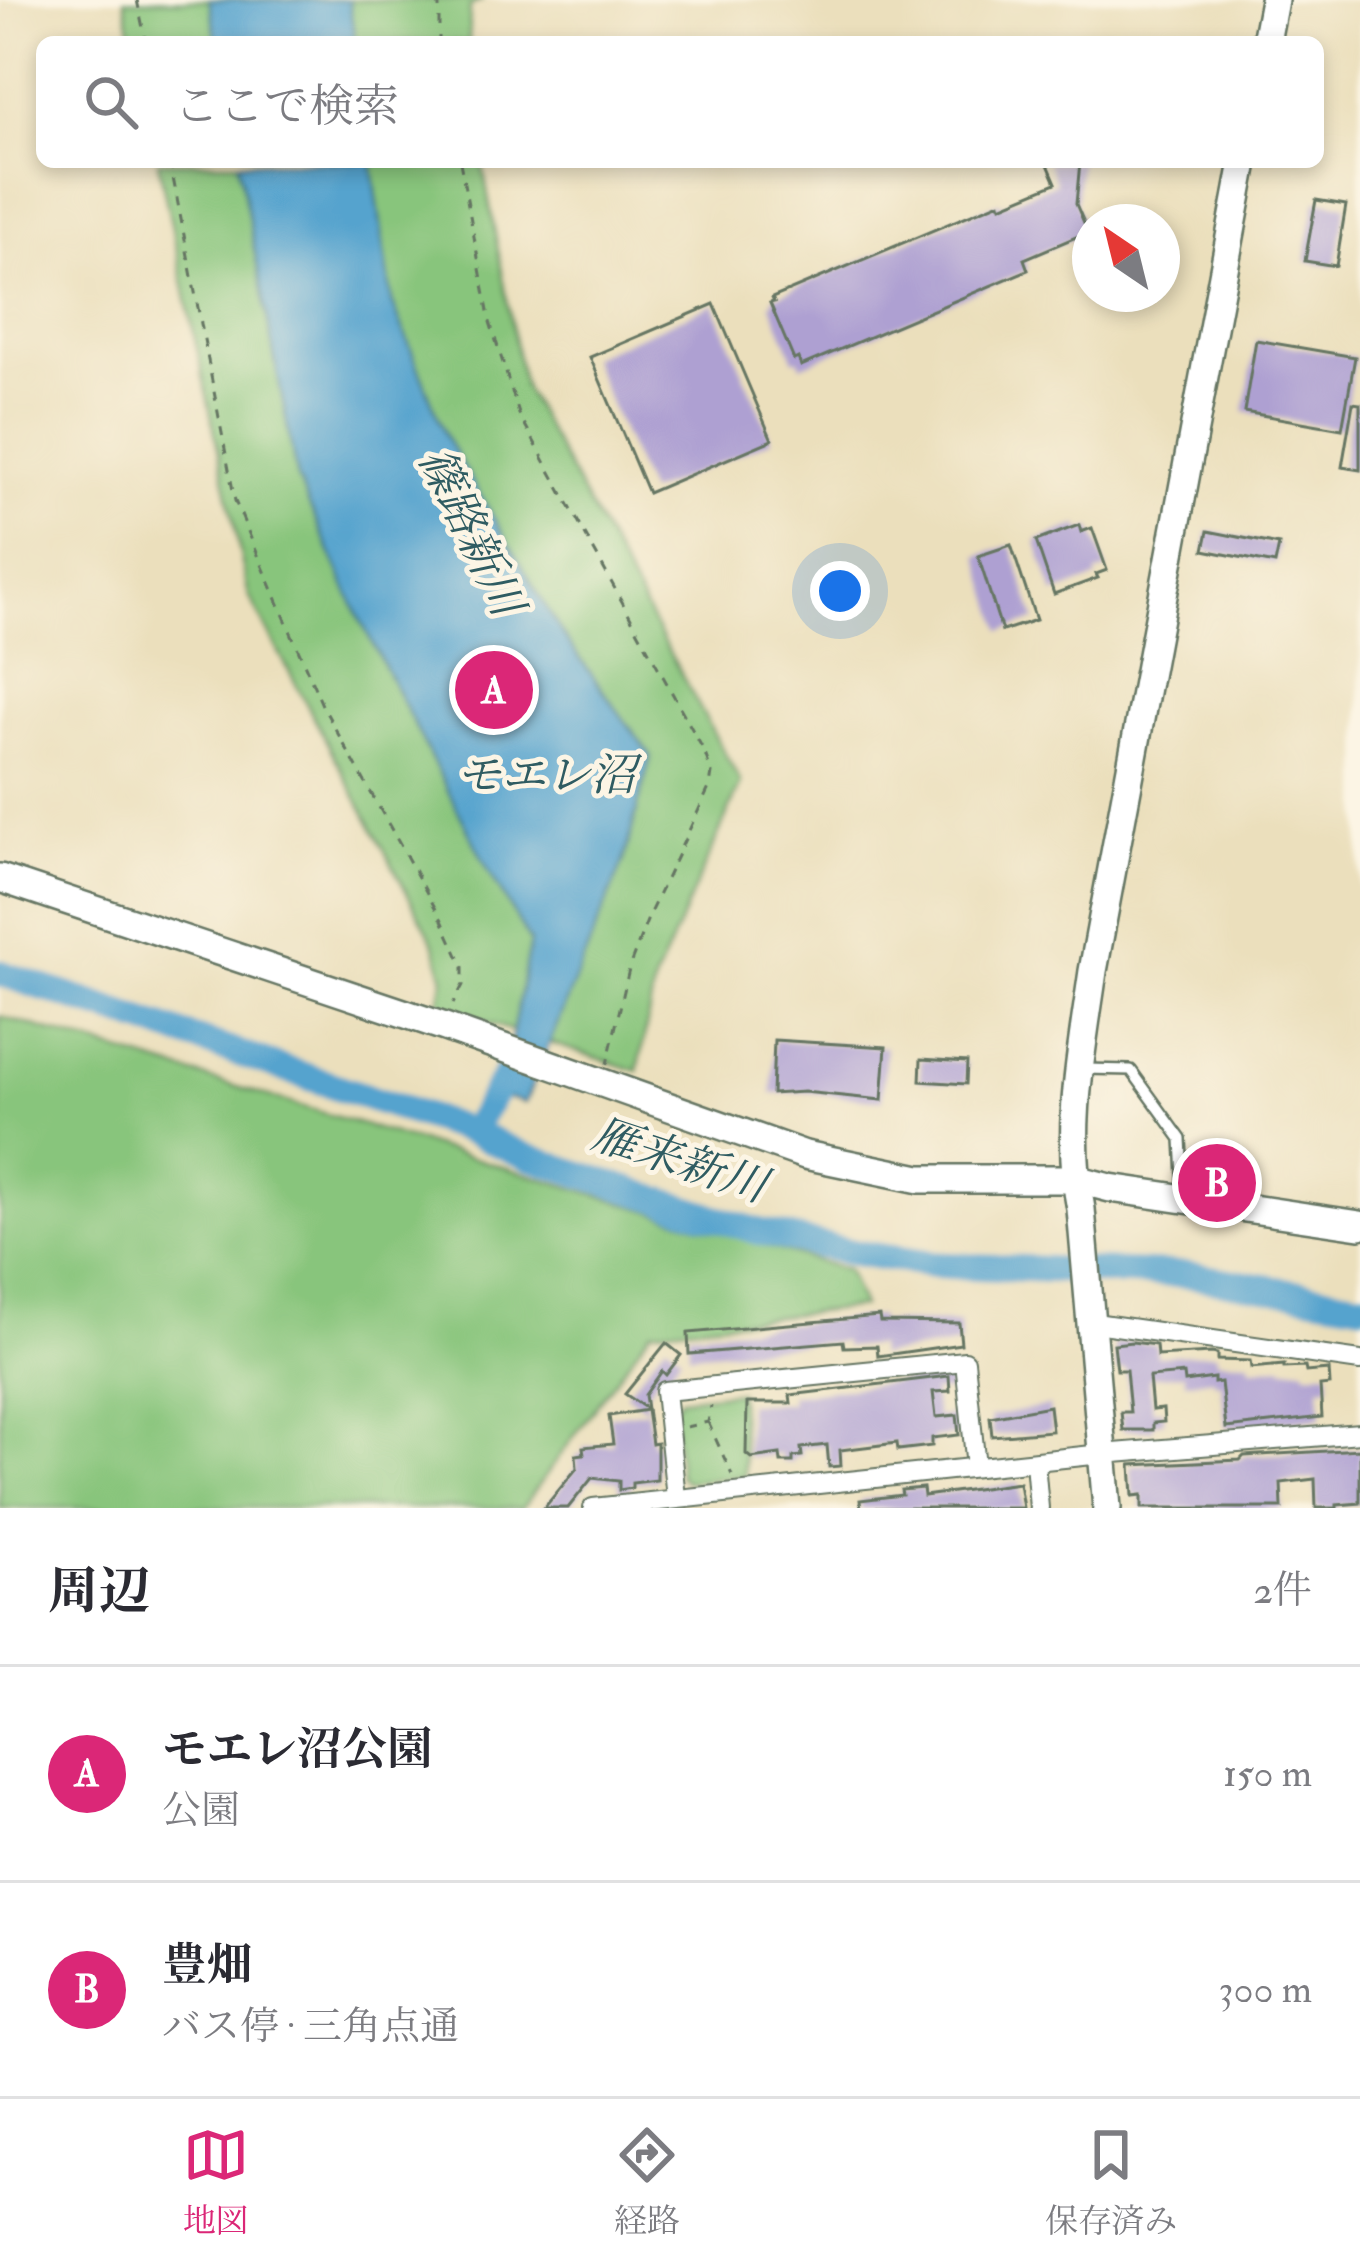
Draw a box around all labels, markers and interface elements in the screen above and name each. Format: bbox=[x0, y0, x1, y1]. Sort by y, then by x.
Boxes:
search box bbox=[36, 36, 1324, 168]
icon: search bbox=[78, 69, 144, 135]
text: ここで検索 bbox=[174, 79, 399, 135]
north arrow bbox=[1072, 204, 1180, 312]
water label: 篠路新川 bbox=[406, 439, 537, 630]
your location bbox=[810, 561, 870, 621]
pin: A bbox=[455, 645, 533, 735]
water label: モエレ沼 bbox=[456, 748, 643, 804]
water label: 雁来新川 bbox=[585, 1106, 778, 1217]
pin: B bbox=[1178, 1138, 1256, 1228]
text: 周辺 bbox=[48, 1560, 150, 1624]
text: 2件 bbox=[1253, 1566, 1312, 1615]
text: モエレ沼公園 bbox=[162, 1722, 432, 1778]
text: A bbox=[75, 1749, 99, 1798]
text: 150 m bbox=[1223, 1749, 1312, 1798]
text: 公園 bbox=[162, 1786, 240, 1835]
text: 豊畑 bbox=[162, 1938, 252, 1994]
text: B bbox=[74, 1965, 100, 2014]
text: 300 m bbox=[1219, 1965, 1312, 2014]
text: バス停 · 三角点通 bbox=[162, 2002, 459, 2051]
tab: 地図 bbox=[183, 2122, 249, 2242]
tab: 経路 bbox=[614, 2122, 680, 2242]
tab: 保存済み bbox=[1045, 2122, 1177, 2242]

